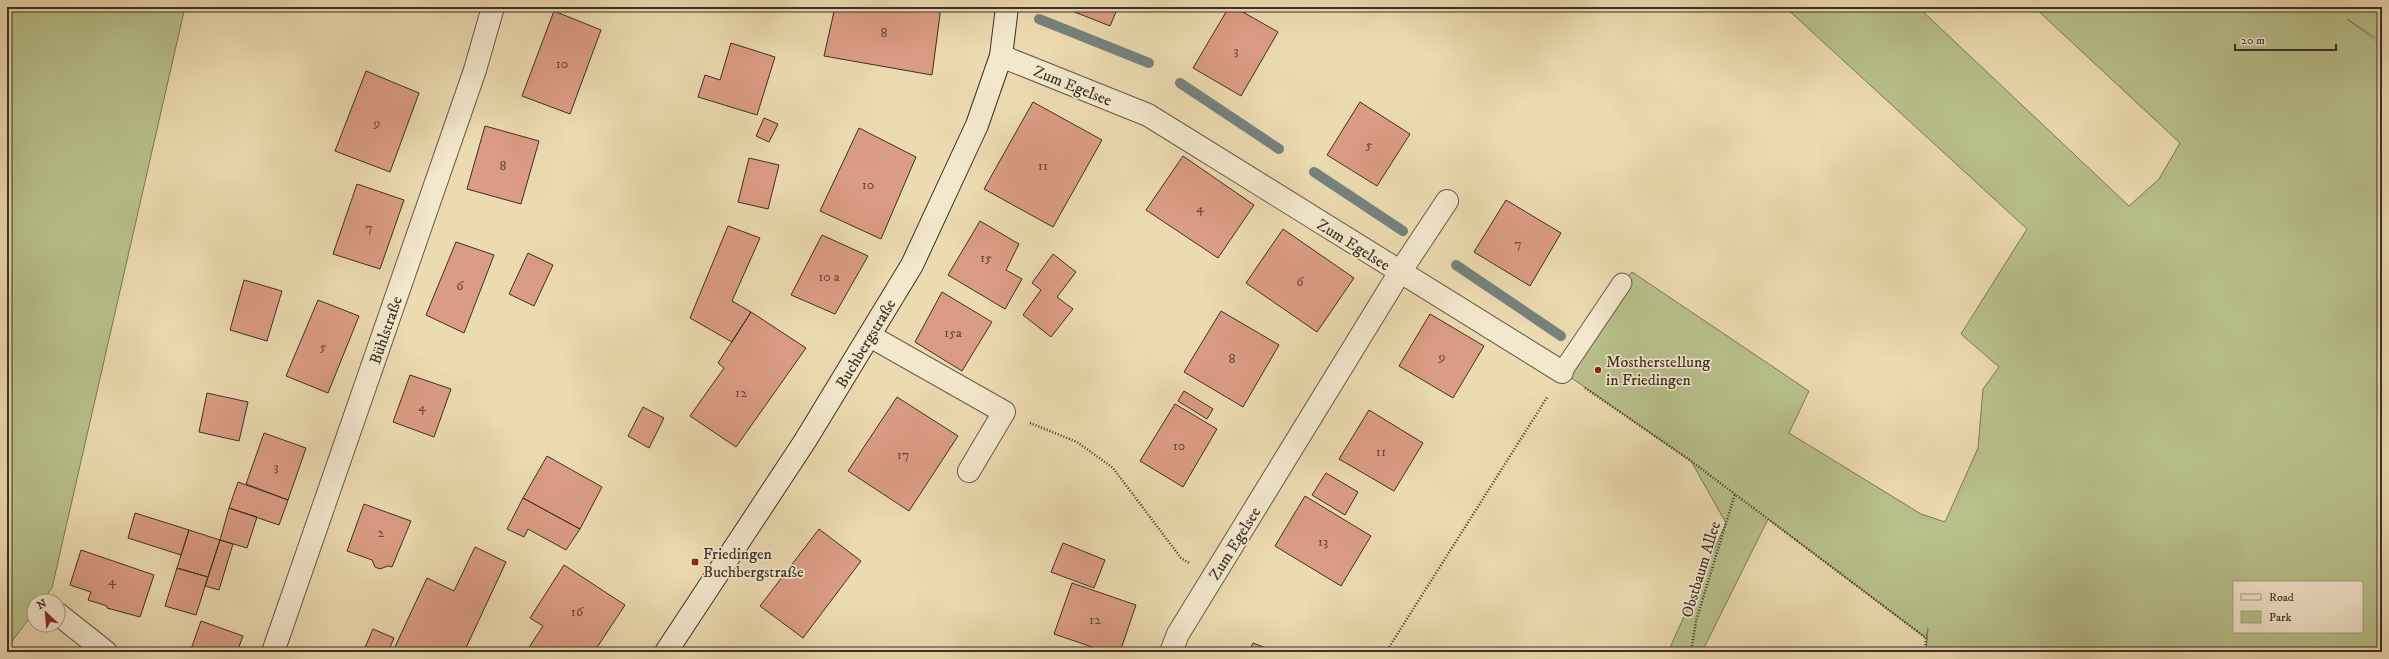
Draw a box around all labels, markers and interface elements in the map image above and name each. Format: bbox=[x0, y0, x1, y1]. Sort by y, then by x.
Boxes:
house number: 8 bbox=[880, 24, 888, 42]
scale bar bbox=[2235, 26, 2336, 52]
text: 20 m bbox=[2241, 33, 2265, 48]
house number: 3 bbox=[1233, 42, 1239, 60]
house number: 10 bbox=[556, 55, 568, 73]
street label: Zum Egelsee bbox=[1031, 61, 1115, 111]
house number: 9 bbox=[373, 114, 381, 132]
house number: 5 bbox=[1366, 136, 1373, 154]
house number: 8 bbox=[499, 157, 507, 175]
house number: 11 bbox=[1038, 157, 1048, 175]
house number: 10 bbox=[862, 176, 874, 194]
house number: 4 bbox=[1196, 199, 1205, 217]
street label: Zum Egelsee bbox=[1313, 214, 1394, 275]
house number: 7 bbox=[365, 219, 373, 237]
house number: 7 bbox=[1514, 235, 1522, 253]
house number: 15 bbox=[980, 249, 992, 267]
house number: 10 a bbox=[818, 268, 840, 286]
house number: 6 bbox=[1296, 273, 1304, 291]
house number: 6 bbox=[456, 277, 464, 295]
street label: Bühlstraße bbox=[365, 293, 407, 367]
street label: Buchbergstraße bbox=[831, 295, 901, 392]
house number: 15a bbox=[944, 324, 962, 342]
house number: 5 bbox=[320, 338, 327, 356]
house number: 9 bbox=[1438, 348, 1446, 366]
house number: 8 bbox=[1228, 350, 1236, 368]
place label: Mostherstellung in Friedingen bbox=[1606, 352, 1710, 390]
marker: Mostherstellung in Friedingen bbox=[1593, 365, 1603, 375]
house number: 12 bbox=[735, 384, 747, 402]
house number: 4 bbox=[418, 398, 427, 416]
house number: 10 bbox=[1173, 437, 1185, 455]
house number: 11 bbox=[1376, 443, 1386, 461]
house number: 17 bbox=[897, 446, 909, 464]
house number: 3 bbox=[273, 458, 279, 476]
street label: Zum Egelsee bbox=[1204, 503, 1265, 584]
street label: Obstbaum Allee bbox=[1677, 518, 1725, 620]
house number: 2 bbox=[378, 524, 385, 542]
house number: 13 bbox=[1318, 533, 1328, 551]
place label: Friedingen Buchbergstraße bbox=[703, 544, 804, 582]
marker: Friedingen Buchbergstraße bbox=[690, 557, 700, 567]
house number: 4 bbox=[108, 572, 117, 590]
legend bbox=[2233, 581, 2363, 633]
text: Road bbox=[2269, 590, 2294, 605]
north arrow bbox=[26, 593, 66, 633]
text: N bbox=[35, 597, 49, 613]
house number: 16 bbox=[571, 603, 584, 621]
text: Park bbox=[2269, 610, 2291, 625]
house number: 12 bbox=[1089, 611, 1101, 629]

